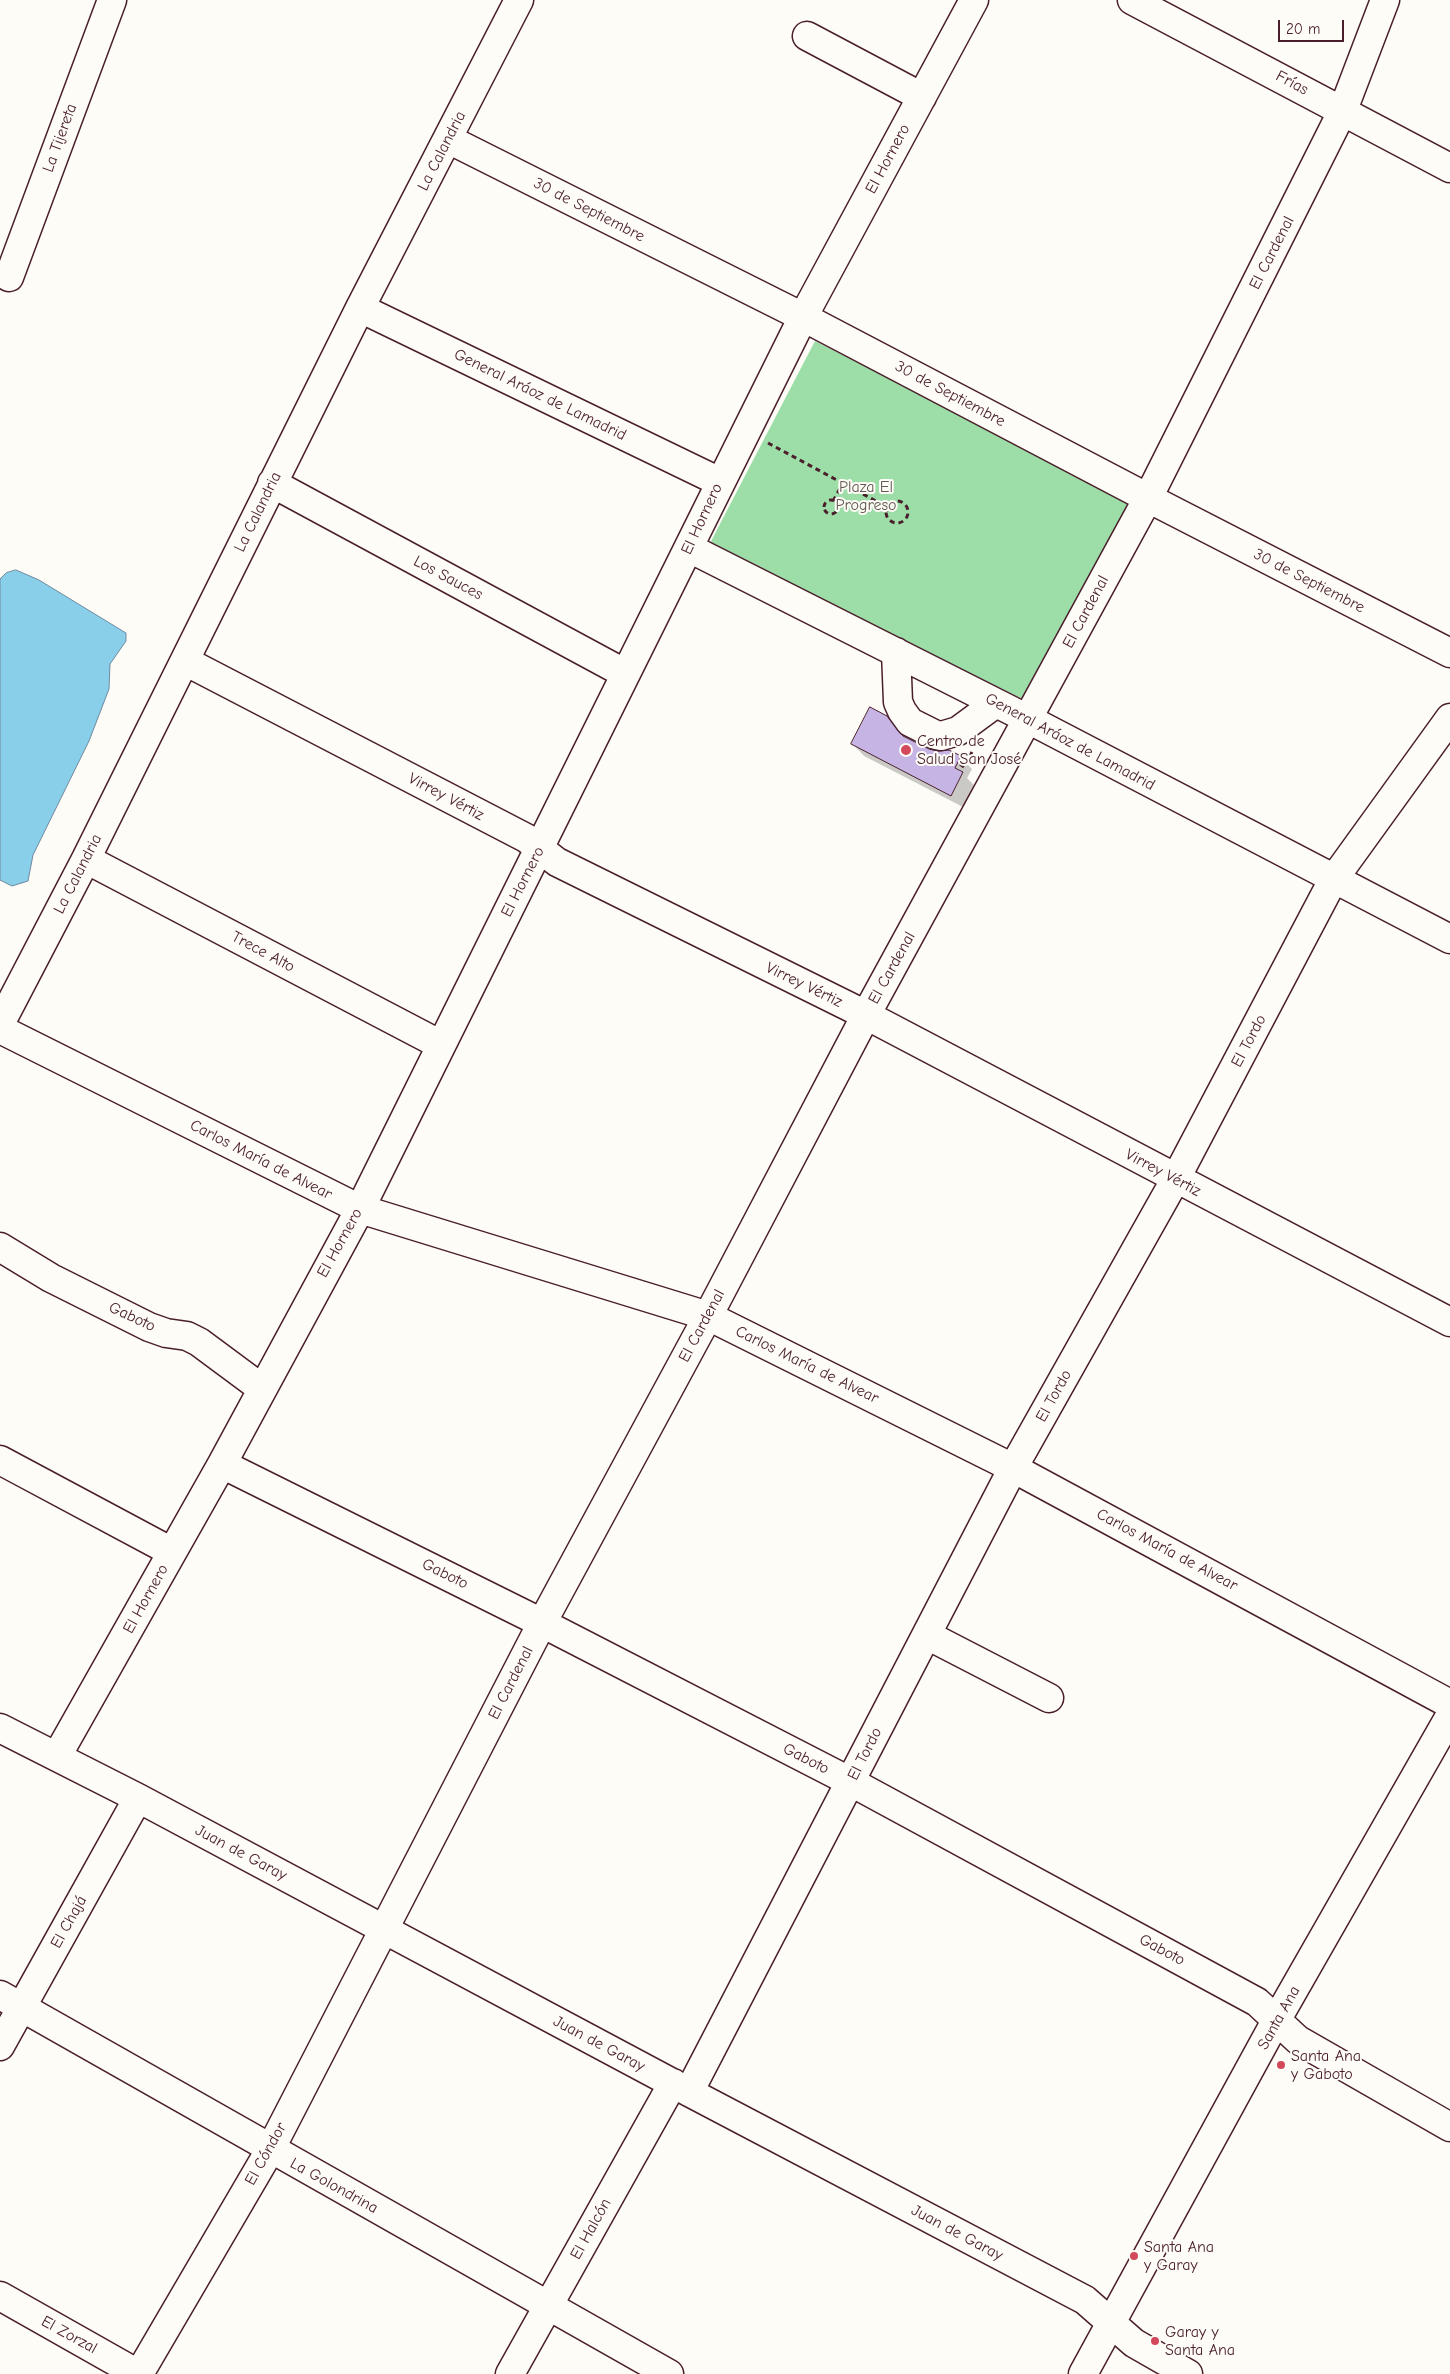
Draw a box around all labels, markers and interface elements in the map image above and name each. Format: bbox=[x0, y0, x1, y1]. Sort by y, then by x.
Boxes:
scale bar bbox=[1280, 10, 1346, 42]
text: 20 m bbox=[1286, 20, 1320, 38]
street label: Frías bbox=[1272, 67, 1312, 99]
street label: La Tijereta bbox=[39, 101, 81, 175]
street label: La Calandria bbox=[414, 108, 470, 194]
street label: El Hornero bbox=[862, 121, 914, 197]
street label: 30 de Septiembre bbox=[530, 174, 648, 246]
street label: El Cardenal bbox=[1245, 213, 1299, 293]
street label: General Aráoz de Lamadrid bbox=[451, 345, 629, 445]
street label: 30 de Septiembre bbox=[891, 357, 1009, 431]
street label: La Calandria bbox=[230, 469, 286, 555]
park label: Plaza El Progreso bbox=[835, 477, 897, 515]
street label: El Hornero bbox=[677, 480, 727, 558]
street label: 30 de Septiembre bbox=[1250, 545, 1368, 617]
street label: Los Sauces bbox=[410, 552, 486, 604]
street label: El Cardenal bbox=[1059, 572, 1113, 652]
street label: General Aráoz de Lamadrid bbox=[982, 689, 1158, 795]
place label: Centro de Salud San José bbox=[917, 731, 1021, 769]
marker: Centro de Salud San José bbox=[899, 743, 913, 757]
street label: Virrey Vértiz bbox=[405, 769, 487, 825]
street label: La Calandria bbox=[50, 831, 106, 917]
street label: El Hornero bbox=[497, 844, 549, 920]
street label: Trece Alto bbox=[228, 927, 298, 977]
street label: El Cardenal bbox=[864, 929, 920, 1007]
street label: Virrey Vértiz bbox=[763, 958, 845, 1012]
street label: El Tordo bbox=[1227, 1011, 1271, 1071]
street label: Carlos María de Alvear bbox=[187, 1116, 335, 1204]
street label: Virrey Vértiz bbox=[1122, 1145, 1204, 1201]
street label: El Hornero bbox=[313, 1205, 367, 1281]
street label: El Cardenal bbox=[675, 1286, 729, 1366]
street label: Gaboto bbox=[106, 1298, 158, 1336]
street label: Carlos María de Alvear bbox=[732, 1322, 882, 1408]
street label: El Tordo bbox=[1032, 1367, 1076, 1425]
street label: Carlos María de Alvear bbox=[1093, 1505, 1241, 1595]
street label: Gaboto bbox=[419, 1555, 471, 1593]
street label: El Hornero bbox=[119, 1561, 173, 1637]
street label: El Cardenal bbox=[484, 1643, 538, 1723]
street label: El Tordo bbox=[844, 1724, 886, 1784]
street label: Gaboto bbox=[780, 1739, 832, 1779]
street label: Juan de Garay bbox=[192, 1821, 290, 1885]
street label: El Chajá bbox=[47, 1892, 91, 1952]
street label: Gaboto bbox=[1136, 1930, 1188, 1970]
street label: Santa Ana bbox=[1254, 1983, 1304, 2053]
street label: Juan de Garay bbox=[550, 2012, 648, 2076]
place label: Santa Ana y Gaboto bbox=[1291, 2046, 1361, 2084]
marker: Santa Ana y Gaboto bbox=[1275, 2059, 1287, 2071]
street label: El Cóndor bbox=[241, 2119, 291, 2189]
street label: La Golondrina bbox=[287, 2154, 381, 2218]
street label: El Halcón bbox=[566, 2195, 616, 2263]
street label: Juan de Garay bbox=[908, 2201, 1006, 2265]
place label: Santa Ana y Garay bbox=[1144, 2237, 1214, 2275]
marker: Santa Ana y Garay bbox=[1128, 2250, 1140, 2262]
street label: El Zorzal bbox=[38, 2312, 100, 2358]
place label: Garay y Santa Ana bbox=[1165, 2322, 1235, 2360]
marker: Garay y Santa Ana bbox=[1149, 2335, 1161, 2347]

